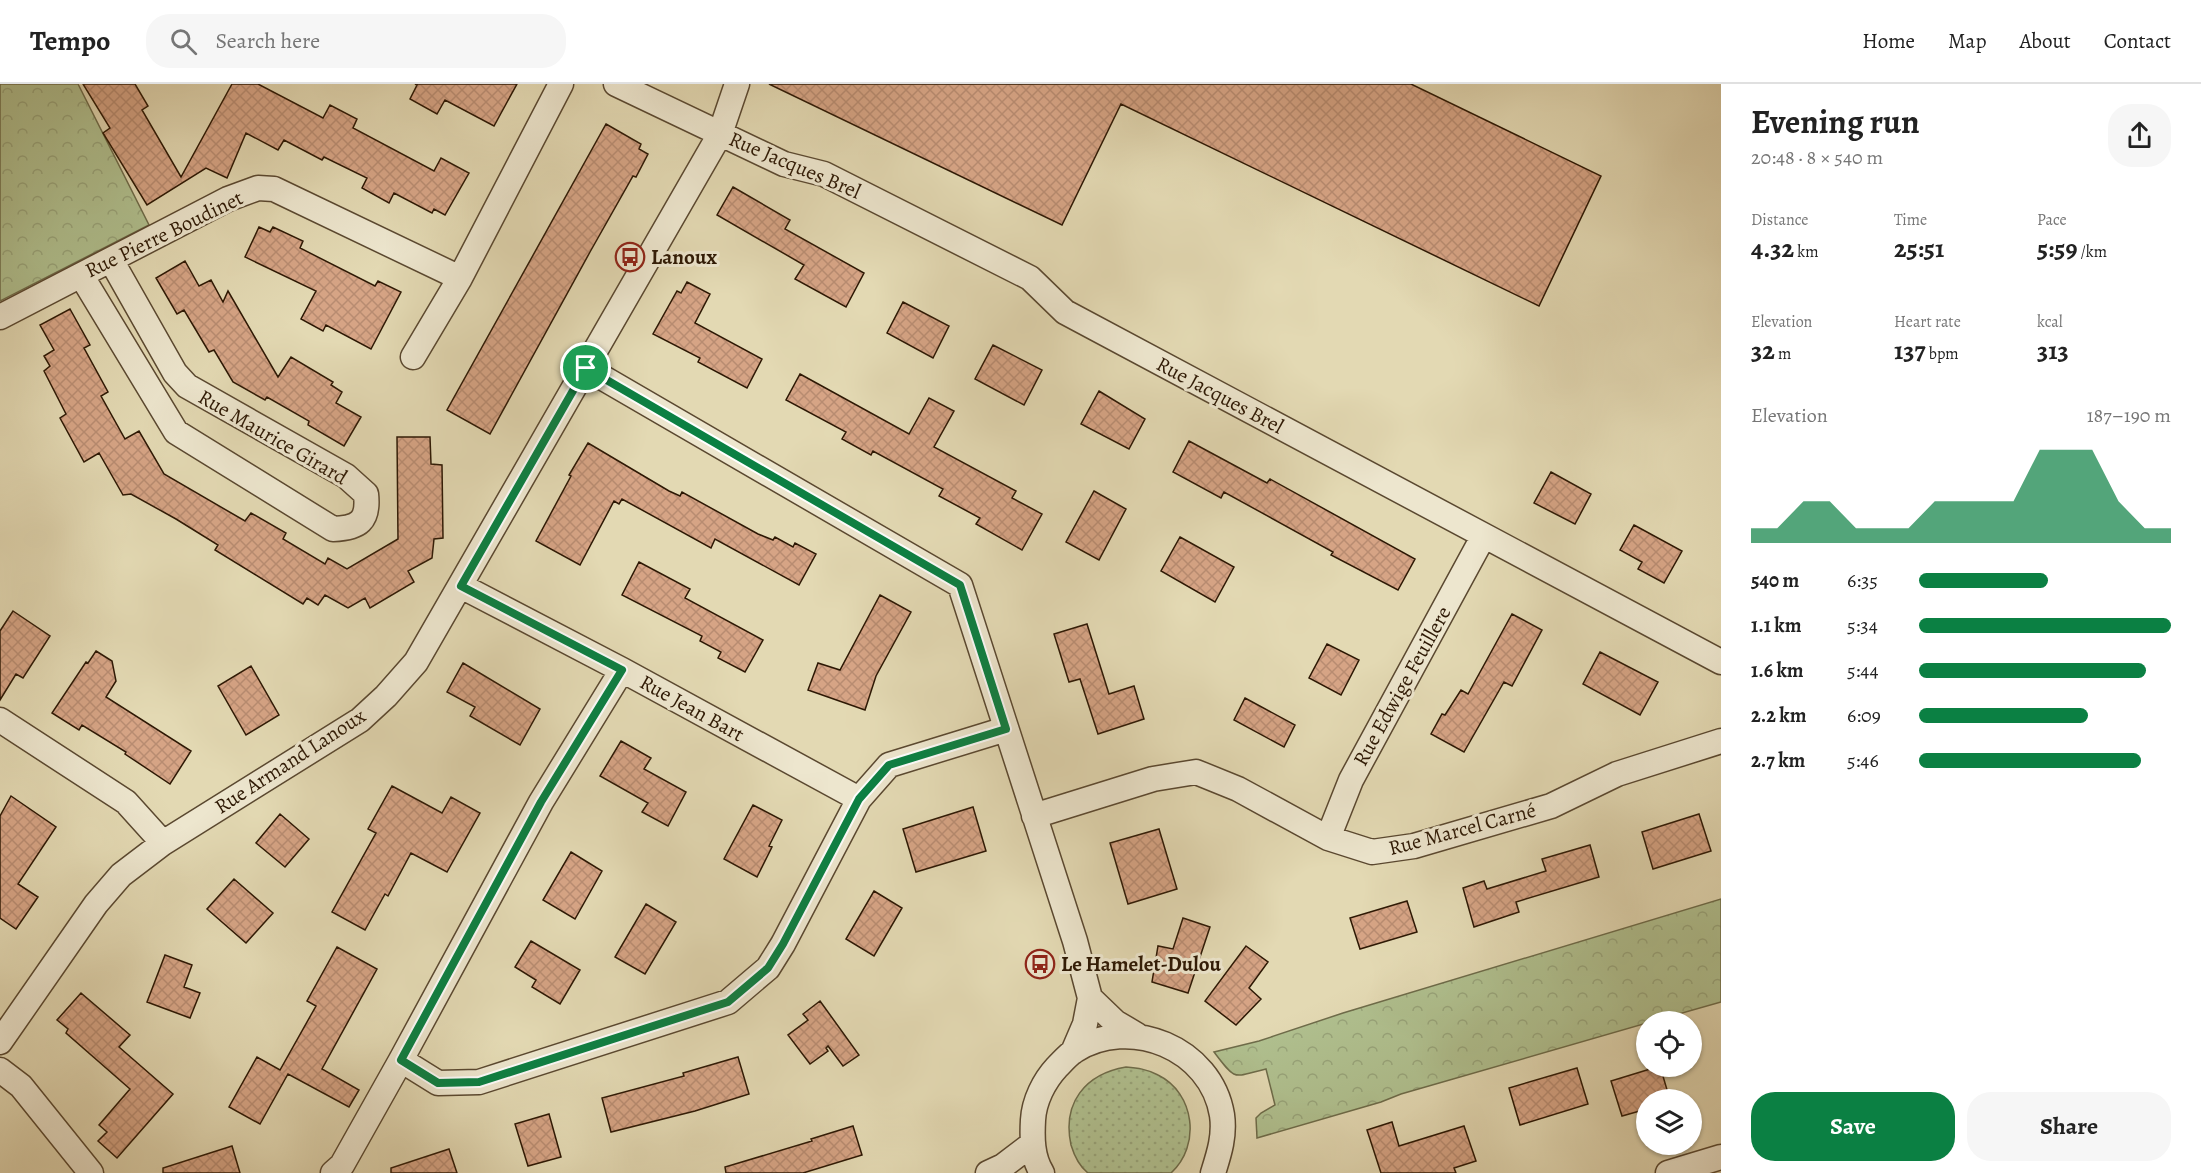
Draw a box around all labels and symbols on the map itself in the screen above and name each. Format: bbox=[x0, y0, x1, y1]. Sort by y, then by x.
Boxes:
street label: Rue Jacques Brel bbox=[725, 125, 865, 205]
street label: Rue Pierre Boudinet bbox=[80, 184, 248, 284]
bus stop icon: Lanoux bbox=[614, 241, 646, 273]
place label: Lanoux bbox=[651, 243, 717, 271]
pin bbox=[560, 342, 611, 393]
street label: Rue Jacques Brel bbox=[1151, 350, 1289, 440]
street label: Rue Maurice Girard bbox=[193, 383, 353, 492]
street label: Rue Edwige Feuillere bbox=[1346, 601, 1458, 771]
street label: Rue Jean Bart bbox=[635, 668, 749, 748]
street label: Rue Armand Lanoux bbox=[209, 702, 371, 820]
street label: Rue Marcel Carné bbox=[1385, 796, 1539, 862]
bus stop icon: Le Hamelet-Dulou bbox=[1024, 948, 1056, 980]
place label: Le Hamelet-Dulou bbox=[1061, 950, 1222, 978]

